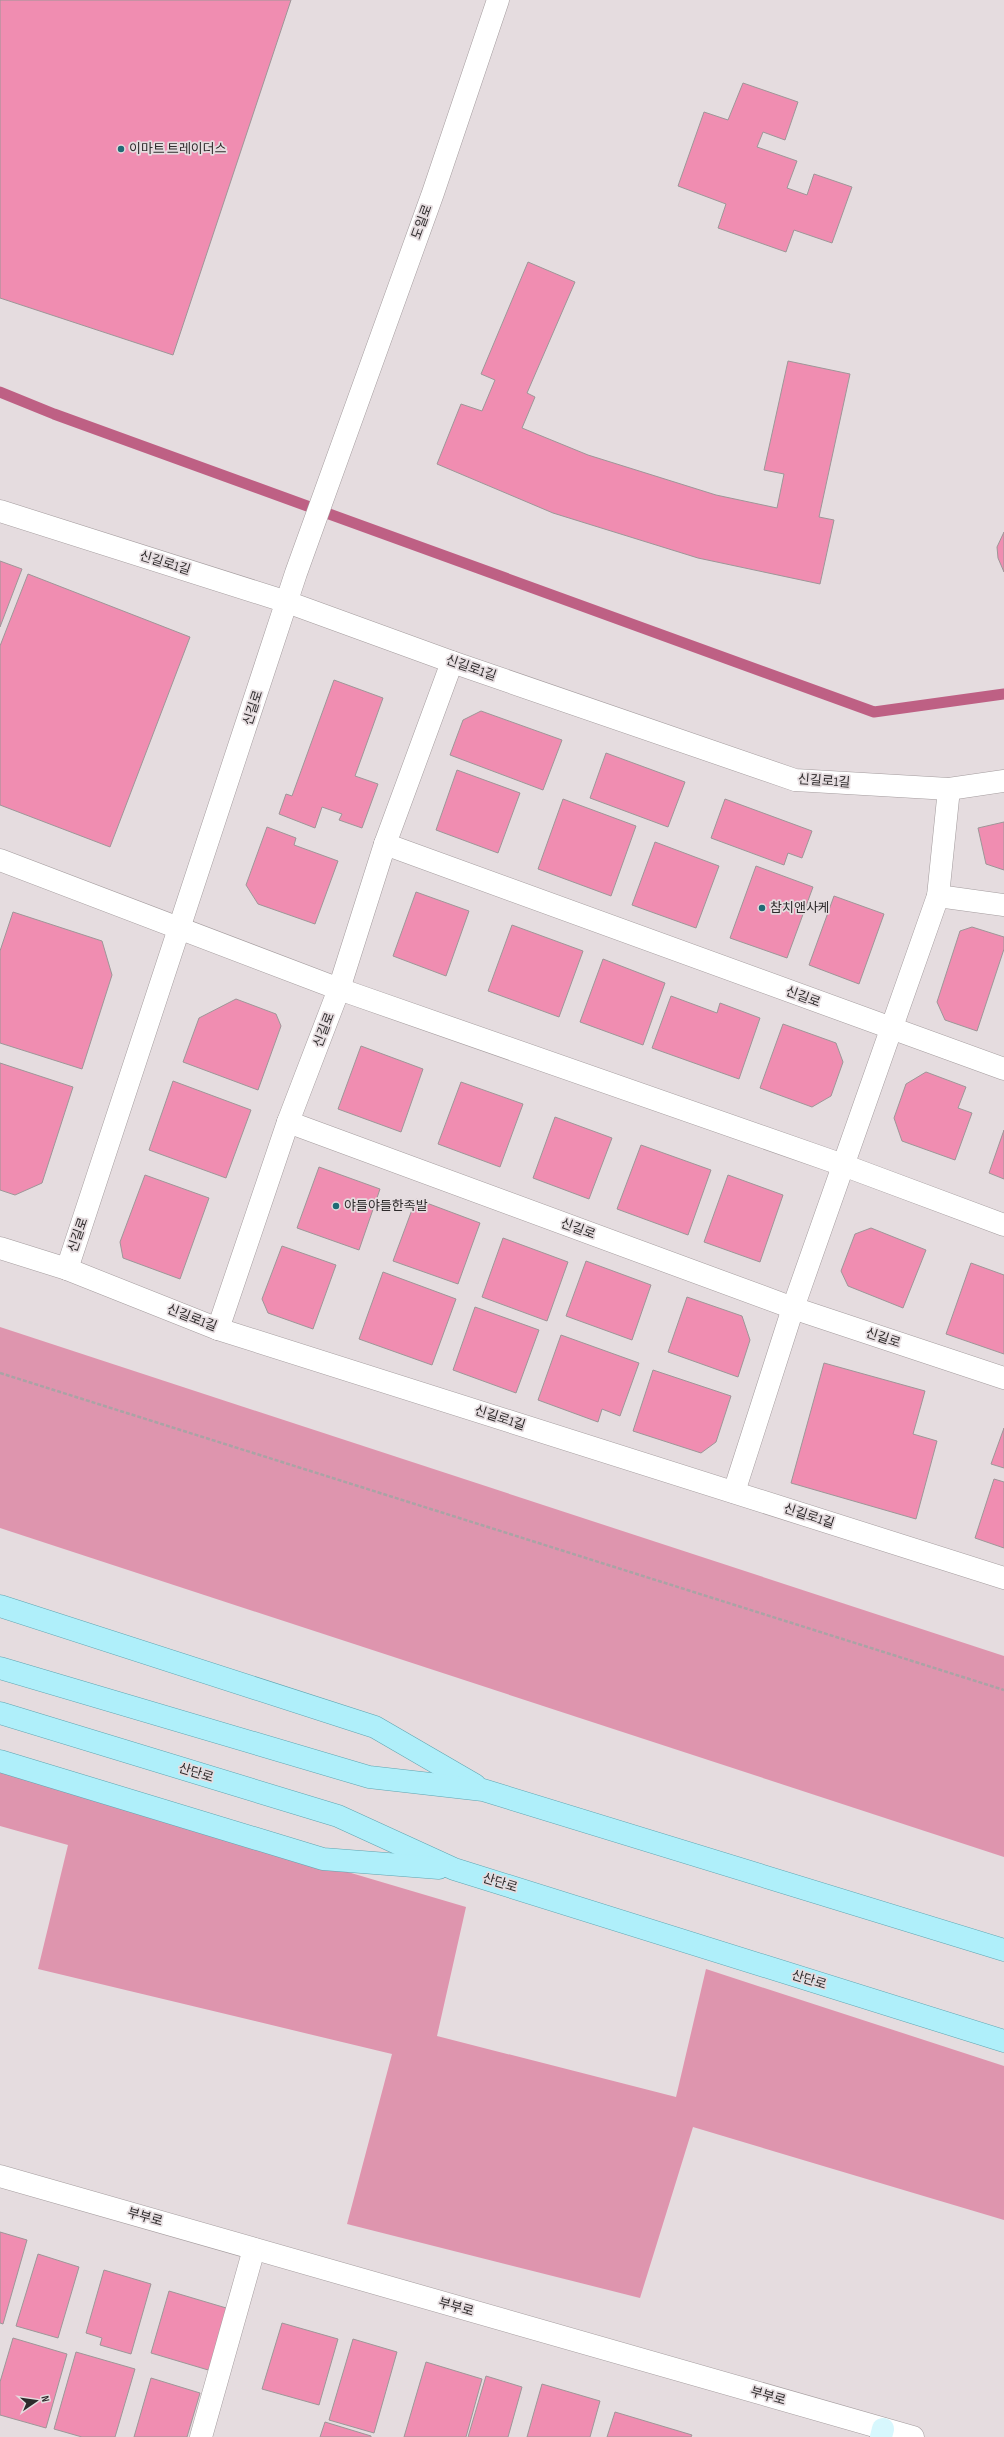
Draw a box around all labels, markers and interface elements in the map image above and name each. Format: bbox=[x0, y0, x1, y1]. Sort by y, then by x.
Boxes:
place label: 이마트 트레이더스 bbox=[129, 141, 227, 157]
marker: 이마트 트레이더스 bbox=[116, 144, 126, 154]
street label: 도일로 bbox=[408, 202, 436, 242]
street label: 신길로1길 bbox=[138, 548, 192, 578]
street label: 신길로1길 bbox=[444, 652, 498, 684]
street label: 신길로 bbox=[240, 688, 266, 728]
street label: 신길로1길 bbox=[797, 771, 851, 791]
place label: 참치앤사케 bbox=[770, 900, 830, 916]
marker: 참치앤사케 bbox=[757, 903, 767, 913]
street label: 신길로 bbox=[783, 983, 823, 1011]
street label: 신길로 bbox=[310, 1010, 338, 1050]
place label: 야들야들한족발 bbox=[344, 1198, 428, 1214]
marker: 야들야들한족발 bbox=[331, 1201, 341, 1211]
street label: 신길로 bbox=[65, 1215, 91, 1255]
street label: 신길로 bbox=[558, 1215, 598, 1243]
street label: 신길로1길 bbox=[165, 1301, 219, 1335]
street label: 신길로 bbox=[863, 1325, 903, 1351]
street label: 신길로1길 bbox=[473, 1402, 527, 1434]
street label: 신길로1길 bbox=[782, 1500, 836, 1532]
street label: 산단로 bbox=[176, 1760, 216, 1786]
street label: 산단로 bbox=[480, 1870, 520, 1896]
street label: 산단로 bbox=[789, 1967, 829, 1993]
street label: 부부로 bbox=[126, 2204, 164, 2230]
street label: 부부로 bbox=[437, 2294, 475, 2320]
north arrow bbox=[16, 2381, 56, 2421]
street label: 부부로 bbox=[749, 2383, 787, 2409]
text: N bbox=[38, 2395, 52, 2403]

